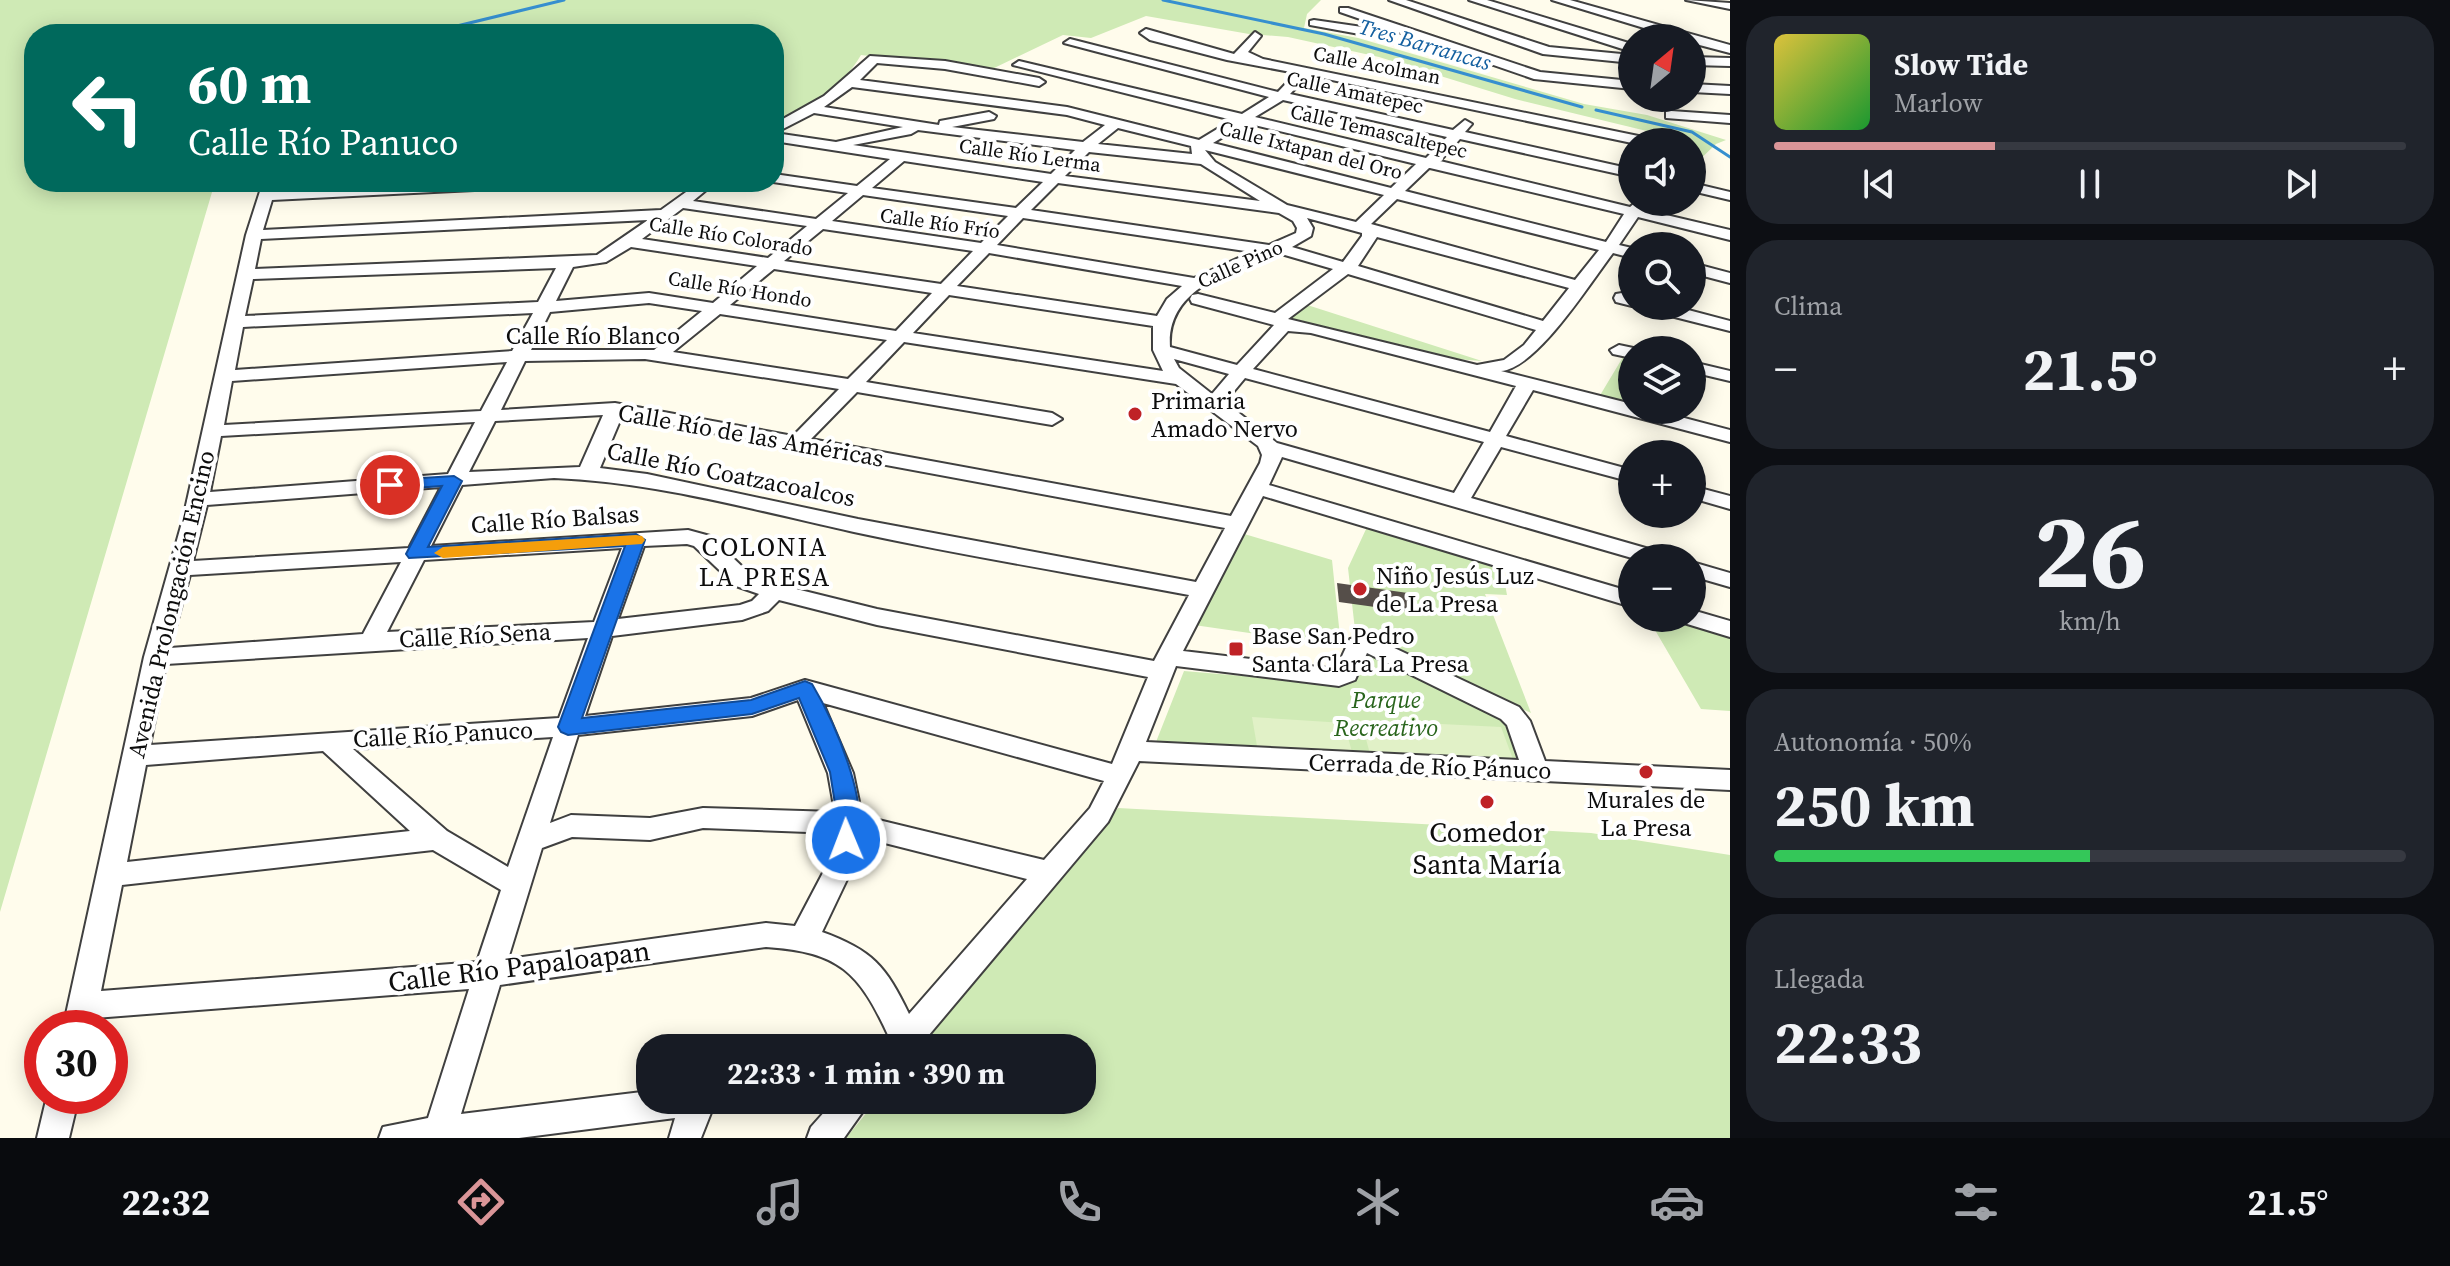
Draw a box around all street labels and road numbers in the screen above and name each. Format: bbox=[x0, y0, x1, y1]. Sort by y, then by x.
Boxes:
street label: Calle Acolman bbox=[1311, 39, 1443, 91]
street label: Calle Amatepec bbox=[1284, 64, 1426, 120]
street label: Calle Temascaltepec bbox=[1288, 97, 1471, 165]
street label: Calle Ixtapan del Oro bbox=[1217, 114, 1405, 186]
street label: Calle Río Lerma bbox=[957, 131, 1104, 179]
street label: Calle Río Frío bbox=[878, 201, 1002, 245]
street label: Calle Río Colorado bbox=[647, 209, 815, 263]
street label: Calle Pino bbox=[1193, 233, 1287, 295]
street label: Calle Río Hondo bbox=[666, 264, 814, 314]
street label: Calle Río Blanco bbox=[506, 319, 680, 352]
street label: Calle Río de las Américas bbox=[616, 395, 886, 475]
street label: Calle Río Coatzacoalcos bbox=[604, 434, 858, 514]
street label: Avenida Prolongación Encino bbox=[120, 447, 222, 761]
street label: Calle Río Balsas bbox=[470, 497, 640, 541]
street label: Calle Río Sena bbox=[398, 614, 553, 655]
street label: Calle Río Panuco bbox=[352, 713, 534, 755]
street label: Cerrada de Río Pánuco bbox=[1308, 745, 1552, 787]
street label: Calle Río Papaloapan bbox=[386, 931, 652, 1001]

